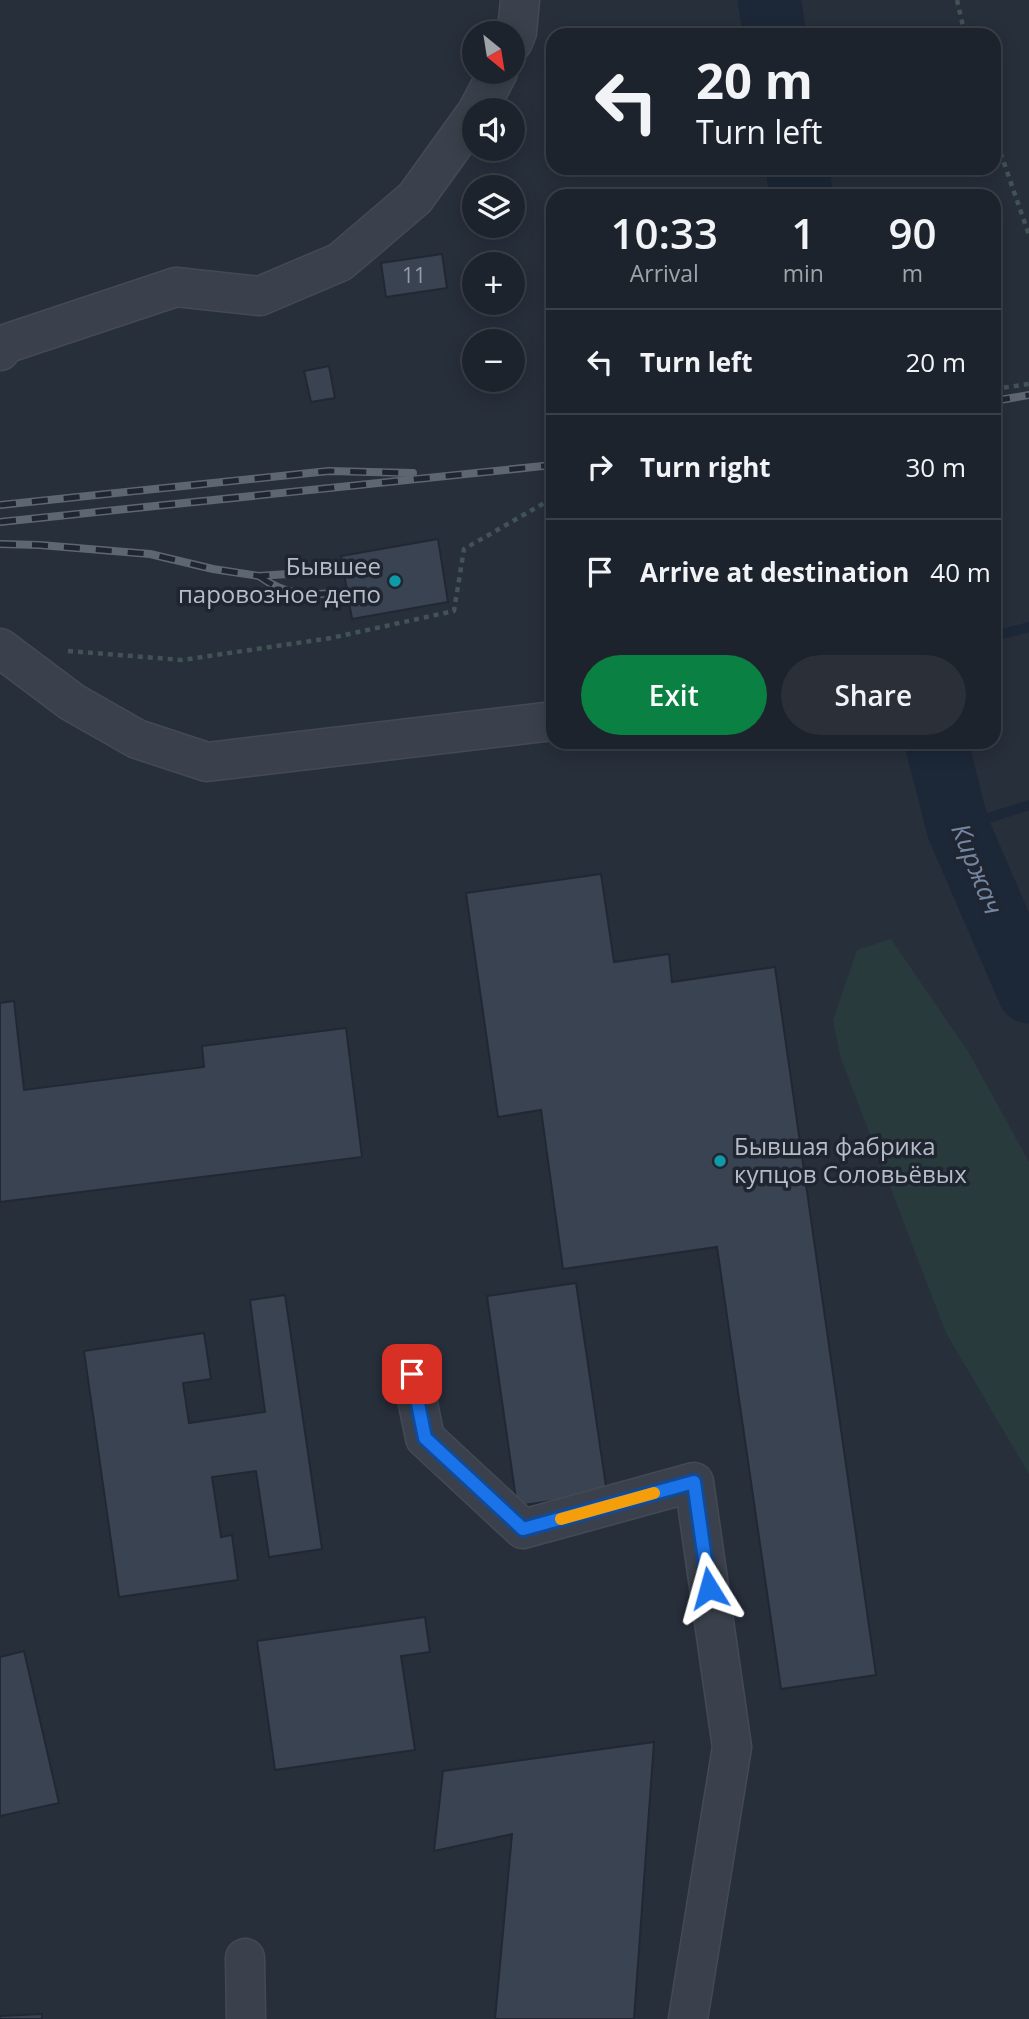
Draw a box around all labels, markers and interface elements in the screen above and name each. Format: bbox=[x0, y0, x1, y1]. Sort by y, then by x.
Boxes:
north arrow bbox=[462, 21, 525, 84]
map controls bbox=[462, 21, 525, 392]
text: 20 m bbox=[696, 47, 813, 113]
icon: left bbox=[581, 56, 672, 147]
button: sound bbox=[462, 98, 525, 161]
text: Turn left bbox=[696, 110, 822, 153]
button: layers bbox=[462, 175, 525, 238]
text: 10:33 bbox=[611, 204, 718, 261]
text: 1 bbox=[791, 204, 815, 261]
text: 90 bbox=[888, 204, 936, 261]
button: + bbox=[462, 252, 525, 315]
text: Arrival bbox=[630, 257, 699, 289]
text: min bbox=[783, 257, 824, 289]
text: m bbox=[902, 257, 923, 289]
house number: 11 bbox=[402, 261, 426, 289]
button: − bbox=[462, 329, 525, 392]
icon: left bbox=[581, 343, 619, 381]
text: Turn left bbox=[640, 344, 752, 380]
text: 20 m bbox=[905, 344, 966, 380]
icon: right bbox=[581, 448, 619, 486]
text: Turn right bbox=[640, 449, 771, 485]
text: 30 m bbox=[905, 449, 966, 485]
place label: Бывшее паровозное депо bbox=[178, 549, 381, 610]
icon: arrive bbox=[581, 553, 619, 591]
text: Arrive at destination bbox=[640, 554, 909, 590]
text: 40 m bbox=[930, 554, 991, 590]
marker: Бывшее паровозное депо bbox=[387, 573, 403, 589]
button: Exit bbox=[581, 655, 767, 735]
button: Share bbox=[781, 655, 966, 735]
water label: Киржач bbox=[943, 818, 1012, 920]
place label: Бывшая фабрика купцов Соловьёвых bbox=[734, 1129, 967, 1190]
marker: Бывшая фабрика купцов Соловьёвых bbox=[712, 1153, 728, 1169]
pin bbox=[382, 1344, 442, 1404]
icon: arrive bbox=[393, 1355, 431, 1393]
position arrow bbox=[672, 1551, 746, 1625]

